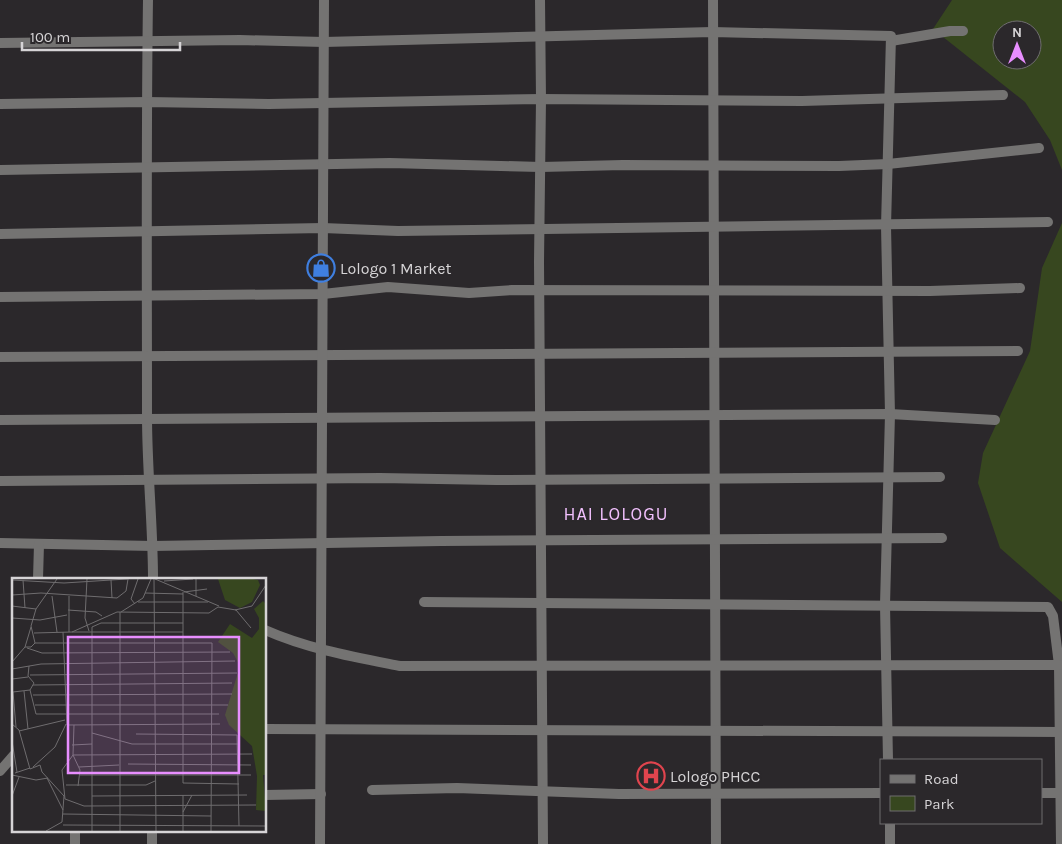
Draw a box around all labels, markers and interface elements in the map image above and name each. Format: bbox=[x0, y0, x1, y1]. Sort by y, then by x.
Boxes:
scale bar bbox=[22, 20, 180, 52]
north arrow bbox=[992, 20, 1042, 70]
text: N bbox=[1012, 24, 1022, 41]
text: 100 m bbox=[30, 28, 70, 46]
shop icon: Lologo 1 Market bbox=[306, 253, 336, 283]
place label: Lologo 1 Market bbox=[340, 259, 452, 278]
district label: HAI LOLOGU bbox=[563, 503, 669, 525]
inset map bbox=[12, 578, 266, 832]
legend bbox=[880, 759, 1042, 824]
hospital icon: Lologo PHCC bbox=[636, 761, 666, 791]
place label: Lologo PHCC bbox=[670, 767, 760, 786]
text: Road bbox=[924, 770, 959, 788]
text: Park bbox=[924, 795, 954, 813]

